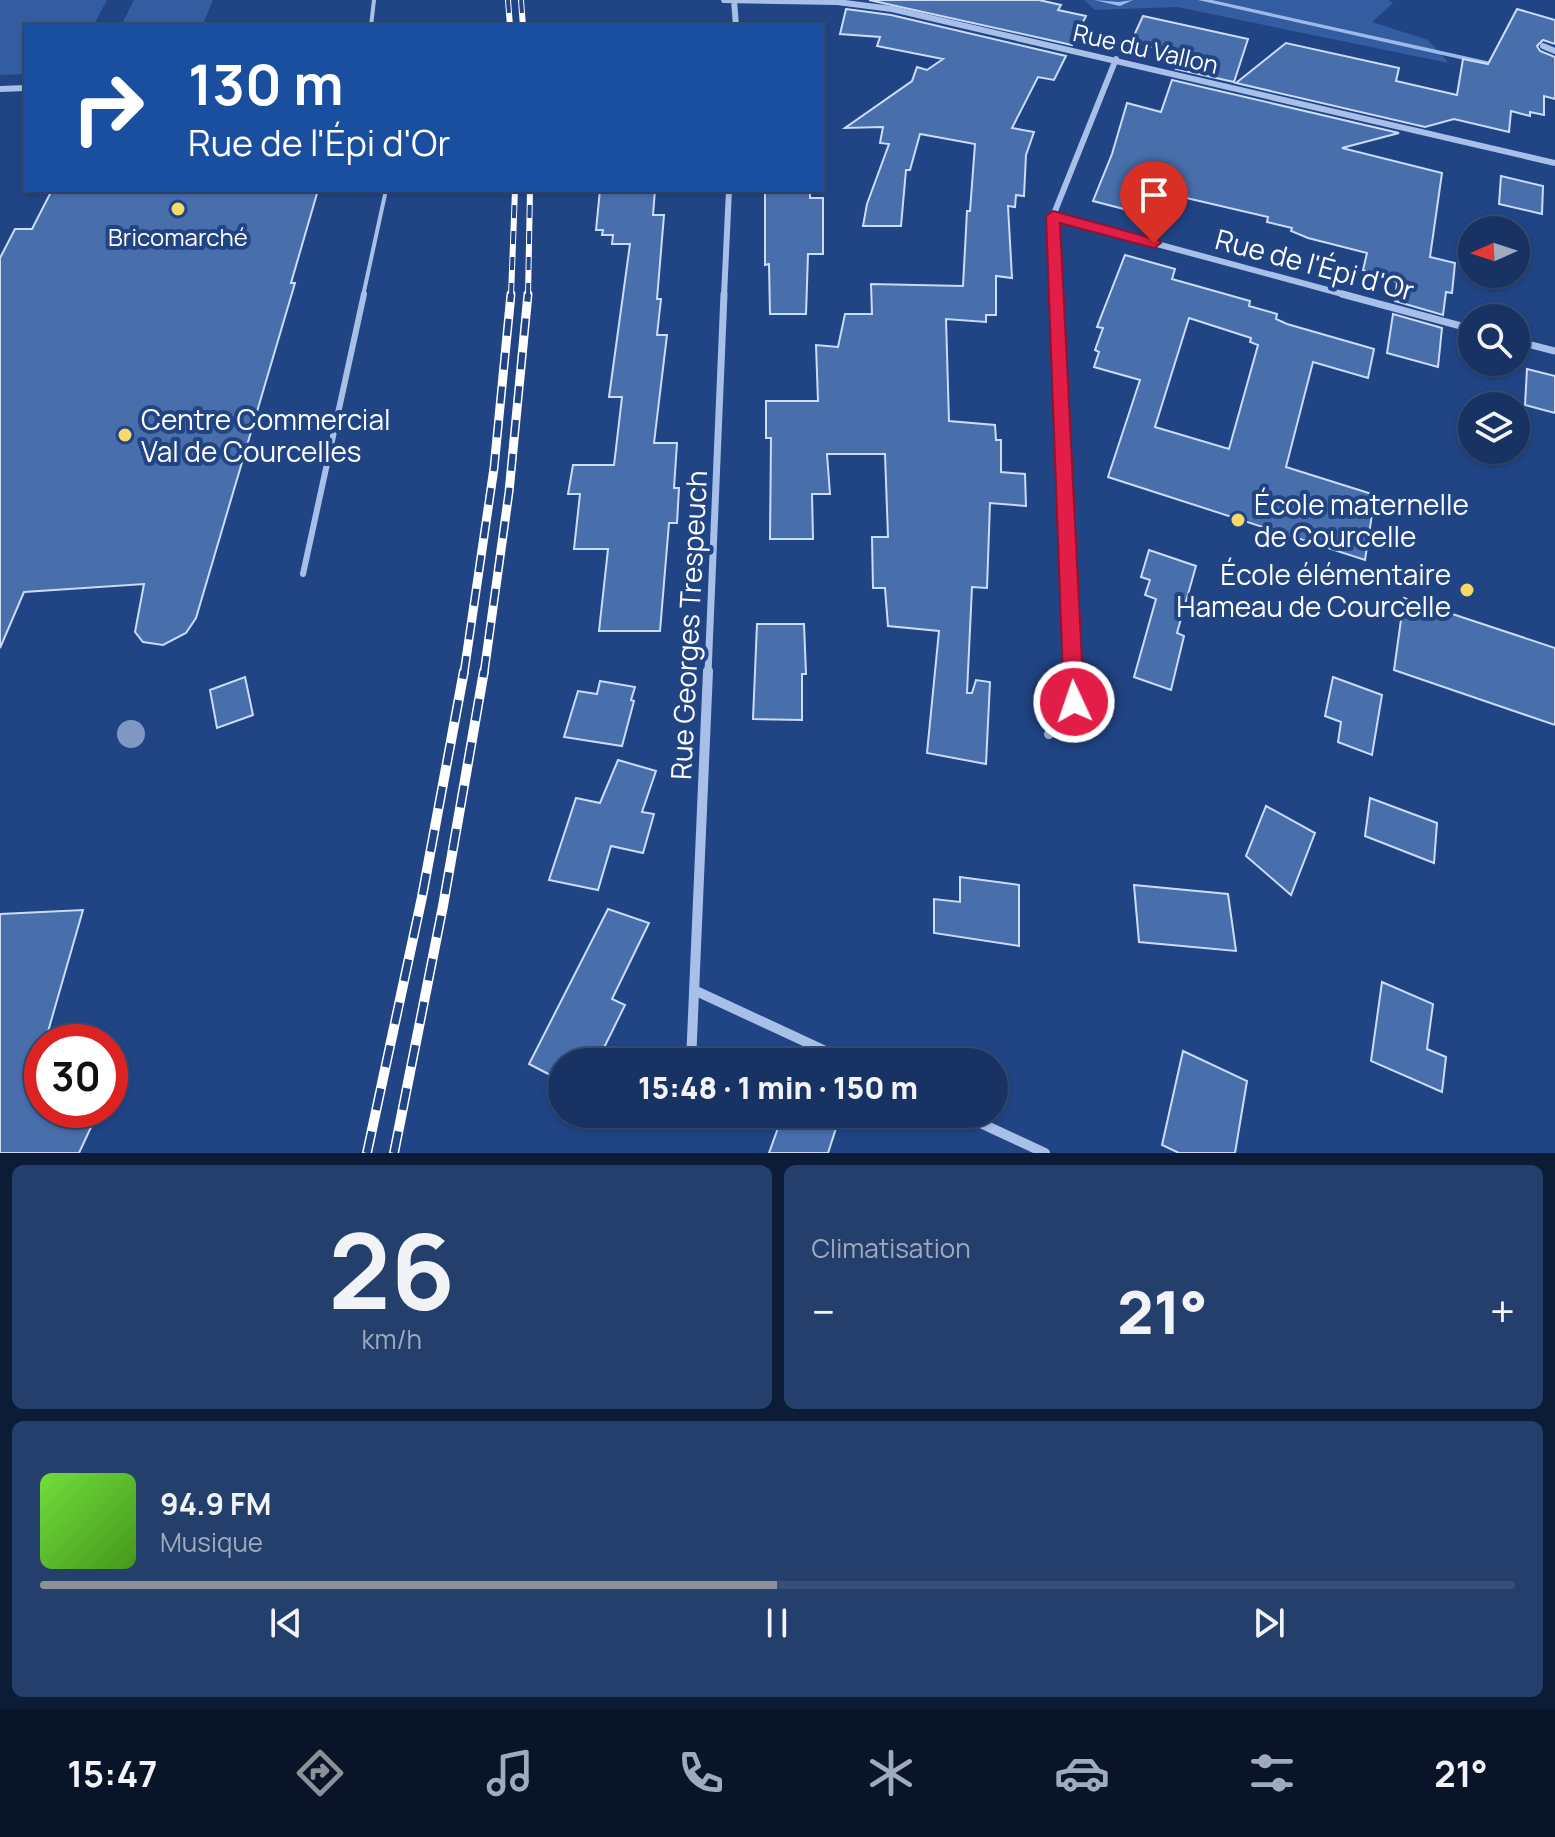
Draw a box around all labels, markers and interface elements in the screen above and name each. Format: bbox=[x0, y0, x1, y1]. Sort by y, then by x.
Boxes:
street label: Rue du Vallon bbox=[1070, 15, 1222, 81]
text: 130 m bbox=[188, 45, 344, 122]
icon: right bbox=[56, 56, 160, 160]
text: Rue de l'Épi d'Or bbox=[188, 118, 450, 167]
pin bbox=[1120, 161, 1188, 243]
icon: arrive bbox=[1132, 173, 1176, 217]
marker: Bricomarché bbox=[169, 200, 187, 218]
north arrow bbox=[1458, 216, 1530, 288]
map controls bbox=[1458, 216, 1530, 464]
street label: Rue de l'Épi d'Or bbox=[1212, 219, 1418, 309]
place label: Bricomarché bbox=[108, 220, 248, 253]
button: search bbox=[1458, 304, 1530, 376]
button: layers bbox=[1458, 392, 1530, 464]
place label: Centre Commercial Val de Courcelles bbox=[141, 400, 390, 470]
marker: Centre Commercial Val de Courcelles bbox=[116, 426, 134, 444]
street label: Rue Georges Trespeuch bbox=[661, 469, 715, 781]
place label: École maternelle de Courcelle bbox=[1254, 485, 1469, 555]
marker: École maternelle de Courcelle bbox=[1229, 511, 1247, 529]
place label: École élémentaire Hameau de Courcelle bbox=[1176, 555, 1451, 625]
marker: École élémentaire Hameau de Courcelle bbox=[1458, 581, 1476, 599]
position arrow bbox=[1032, 660, 1116, 744]
speed limit sign: 30 bbox=[24, 1024, 128, 1128]
text: 15:48 · 1 min · 150 m bbox=[638, 1067, 918, 1108]
text: 26 bbox=[328, 1198, 455, 1340]
text: Climatisation bbox=[812, 1230, 971, 1266]
text: 21° bbox=[1117, 1270, 1208, 1352]
text: − bbox=[812, 1281, 835, 1341]
text: + bbox=[1490, 1281, 1515, 1341]
text: km/h bbox=[362, 1321, 422, 1357]
text: 94.9 FM bbox=[160, 1483, 271, 1524]
text: Musique bbox=[160, 1524, 263, 1560]
icon: previous bbox=[264, 1601, 308, 1645]
icon: pause bbox=[755, 1601, 799, 1645]
icon: next bbox=[1247, 1601, 1291, 1645]
icon: directions bbox=[292, 1745, 348, 1801]
icon: music bbox=[482, 1745, 538, 1801]
icon: phone bbox=[673, 1745, 729, 1801]
icon: climate bbox=[863, 1745, 919, 1801]
icon: car bbox=[1054, 1745, 1110, 1801]
icon: filters bbox=[1244, 1745, 1300, 1801]
text: 15:47 bbox=[67, 1749, 158, 1798]
text: 21° bbox=[1434, 1749, 1488, 1798]

